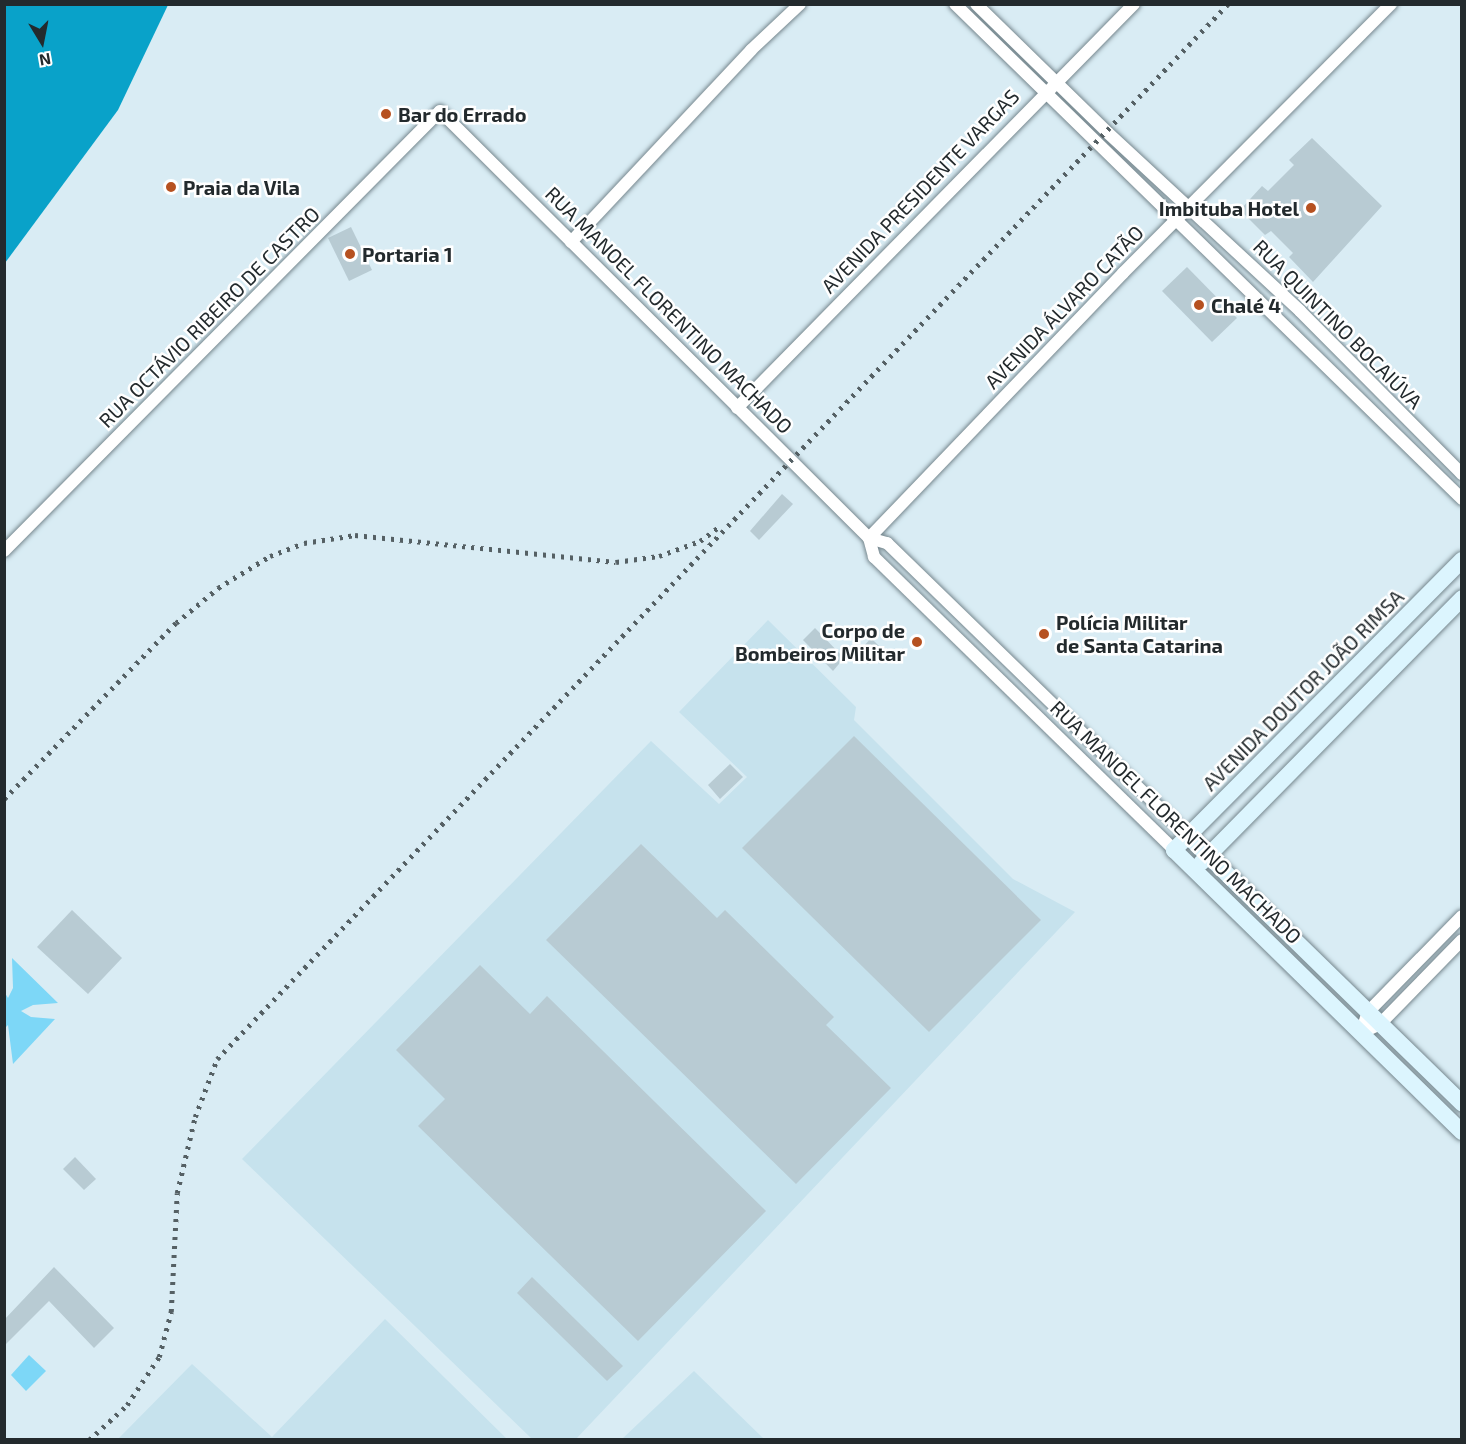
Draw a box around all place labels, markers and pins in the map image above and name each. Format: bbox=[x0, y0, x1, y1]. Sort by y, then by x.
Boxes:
place label: Bar do Errado bbox=[398, 102, 527, 126]
marker: Bar do Errado bbox=[379, 107, 393, 121]
place label: Praia da Vila bbox=[183, 175, 300, 199]
marker: Praia da Vila bbox=[164, 180, 178, 194]
place label: Imbituba Hotel bbox=[1159, 196, 1299, 220]
marker: Imbituba Hotel bbox=[1304, 201, 1318, 215]
place label: Portaria 1 bbox=[362, 242, 453, 266]
marker: Portaria 1 bbox=[343, 247, 357, 261]
place label: Chalé 4 bbox=[1211, 293, 1281, 317]
marker: Chalé 4 bbox=[1192, 298, 1206, 312]
place label: Polícia Militar de Santa Catarina bbox=[1056, 610, 1223, 657]
place label: Corpo de Bombeiros Militar bbox=[735, 618, 905, 665]
marker: Polícia Militar de Santa Catarina bbox=[1037, 627, 1051, 641]
marker: Corpo de Bombeiros Militar bbox=[910, 635, 924, 649]

